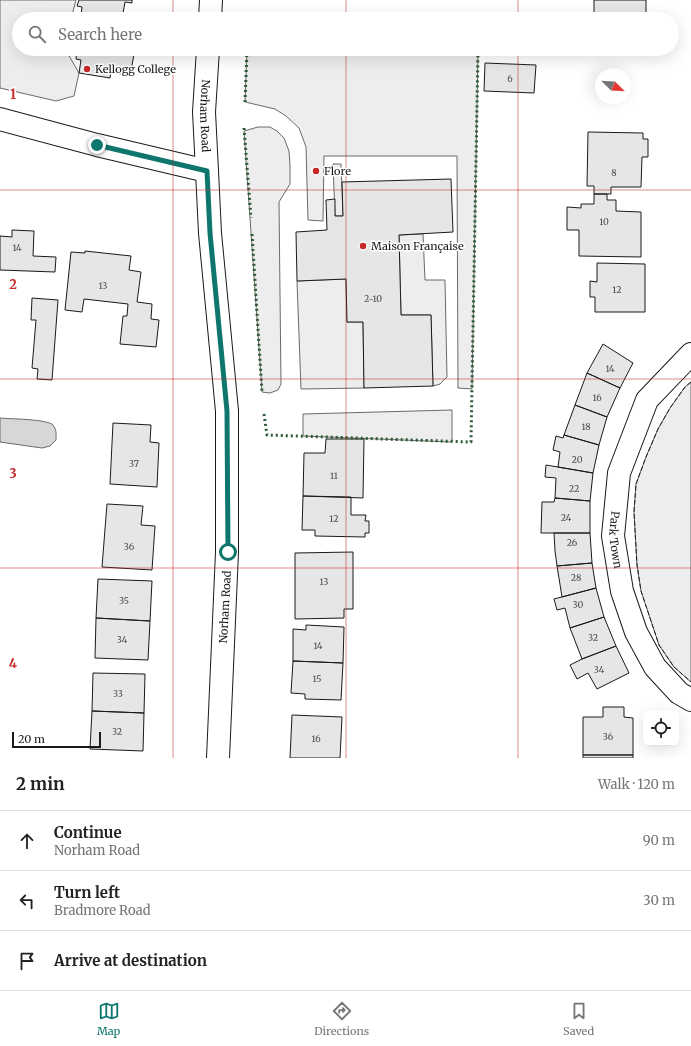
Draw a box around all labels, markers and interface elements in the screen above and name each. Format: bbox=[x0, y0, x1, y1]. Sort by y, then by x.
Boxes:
search box bbox=[12, 12, 679, 56]
icon: search bbox=[26, 23, 48, 45]
text: Search here bbox=[58, 25, 142, 44]
place label: Kellogg College bbox=[95, 62, 176, 76]
marker: Kellogg College bbox=[82, 64, 92, 74]
north arrow bbox=[595, 68, 631, 104]
house number: 6 bbox=[507, 73, 513, 84]
street label: Norham Road bbox=[197, 79, 213, 153]
text: 1 bbox=[10, 86, 16, 103]
route end bbox=[88, 136, 106, 154]
place label: Flore bbox=[324, 164, 351, 178]
marker: Flore bbox=[311, 166, 321, 176]
house number: 8 bbox=[611, 167, 617, 178]
house number: 10 bbox=[599, 216, 609, 227]
place label: Maison Française bbox=[371, 239, 464, 253]
marker: Maison Française bbox=[358, 241, 368, 251]
house number: 14 bbox=[12, 242, 22, 253]
text: 2 bbox=[9, 276, 17, 293]
house number: 13 bbox=[99, 280, 107, 291]
house number: 12 bbox=[612, 284, 622, 295]
house number: 2-10 bbox=[364, 293, 382, 304]
house number: 14 bbox=[605, 363, 615, 374]
house number: 16 bbox=[592, 392, 602, 403]
house number: 18 bbox=[581, 421, 591, 432]
house number: 20 bbox=[572, 454, 583, 465]
house number: 37 bbox=[129, 458, 139, 469]
text: 3 bbox=[9, 465, 17, 482]
house number: 11 bbox=[330, 470, 338, 481]
house number: 22 bbox=[569, 483, 579, 494]
street label: Park Town bbox=[606, 511, 625, 570]
house number: 24 bbox=[561, 512, 572, 523]
house number: 12 bbox=[329, 513, 339, 524]
house number: 26 bbox=[567, 537, 578, 548]
house number: 36 bbox=[124, 541, 135, 552]
route start bbox=[219, 543, 237, 561]
street label: Norham Road bbox=[216, 570, 234, 644]
house number: 28 bbox=[571, 572, 581, 583]
house number: 13 bbox=[320, 576, 328, 587]
house number: 35 bbox=[119, 595, 129, 606]
house number: 30 bbox=[573, 599, 584, 610]
house number: 32 bbox=[588, 632, 598, 643]
house number: 34 bbox=[117, 634, 128, 645]
house number: 14 bbox=[313, 640, 323, 651]
text: 4 bbox=[9, 655, 18, 672]
house number: 34 bbox=[594, 664, 605, 675]
house number: 15 bbox=[312, 673, 322, 684]
house number: 33 bbox=[113, 688, 123, 699]
map controls bbox=[643, 710, 679, 746]
button: locate bbox=[643, 710, 679, 746]
house number: 32 bbox=[112, 726, 122, 737]
scale bar bbox=[12, 730, 101, 749]
house number: 36 bbox=[603, 731, 614, 742]
text: 20 m bbox=[18, 732, 45, 746]
house number: 16 bbox=[311, 733, 321, 744]
text: 2 min bbox=[16, 773, 64, 795]
text: Walk · 120 m bbox=[598, 776, 675, 793]
text: Continue bbox=[54, 823, 122, 842]
icon: ahead bbox=[16, 830, 38, 852]
text: 90 m bbox=[643, 832, 675, 849]
text: Norham Road bbox=[54, 842, 140, 859]
text: Turn left bbox=[54, 883, 120, 902]
icon: left bbox=[16, 890, 38, 912]
text: 30 m bbox=[643, 892, 675, 909]
text: Bradmore Road bbox=[54, 902, 151, 919]
icon: arrive bbox=[16, 950, 38, 972]
text: Arrive at destination bbox=[54, 951, 207, 970]
tab: Map bbox=[97, 1000, 120, 1038]
tab: Directions bbox=[314, 1000, 369, 1038]
tab: Saved bbox=[563, 1000, 594, 1038]

